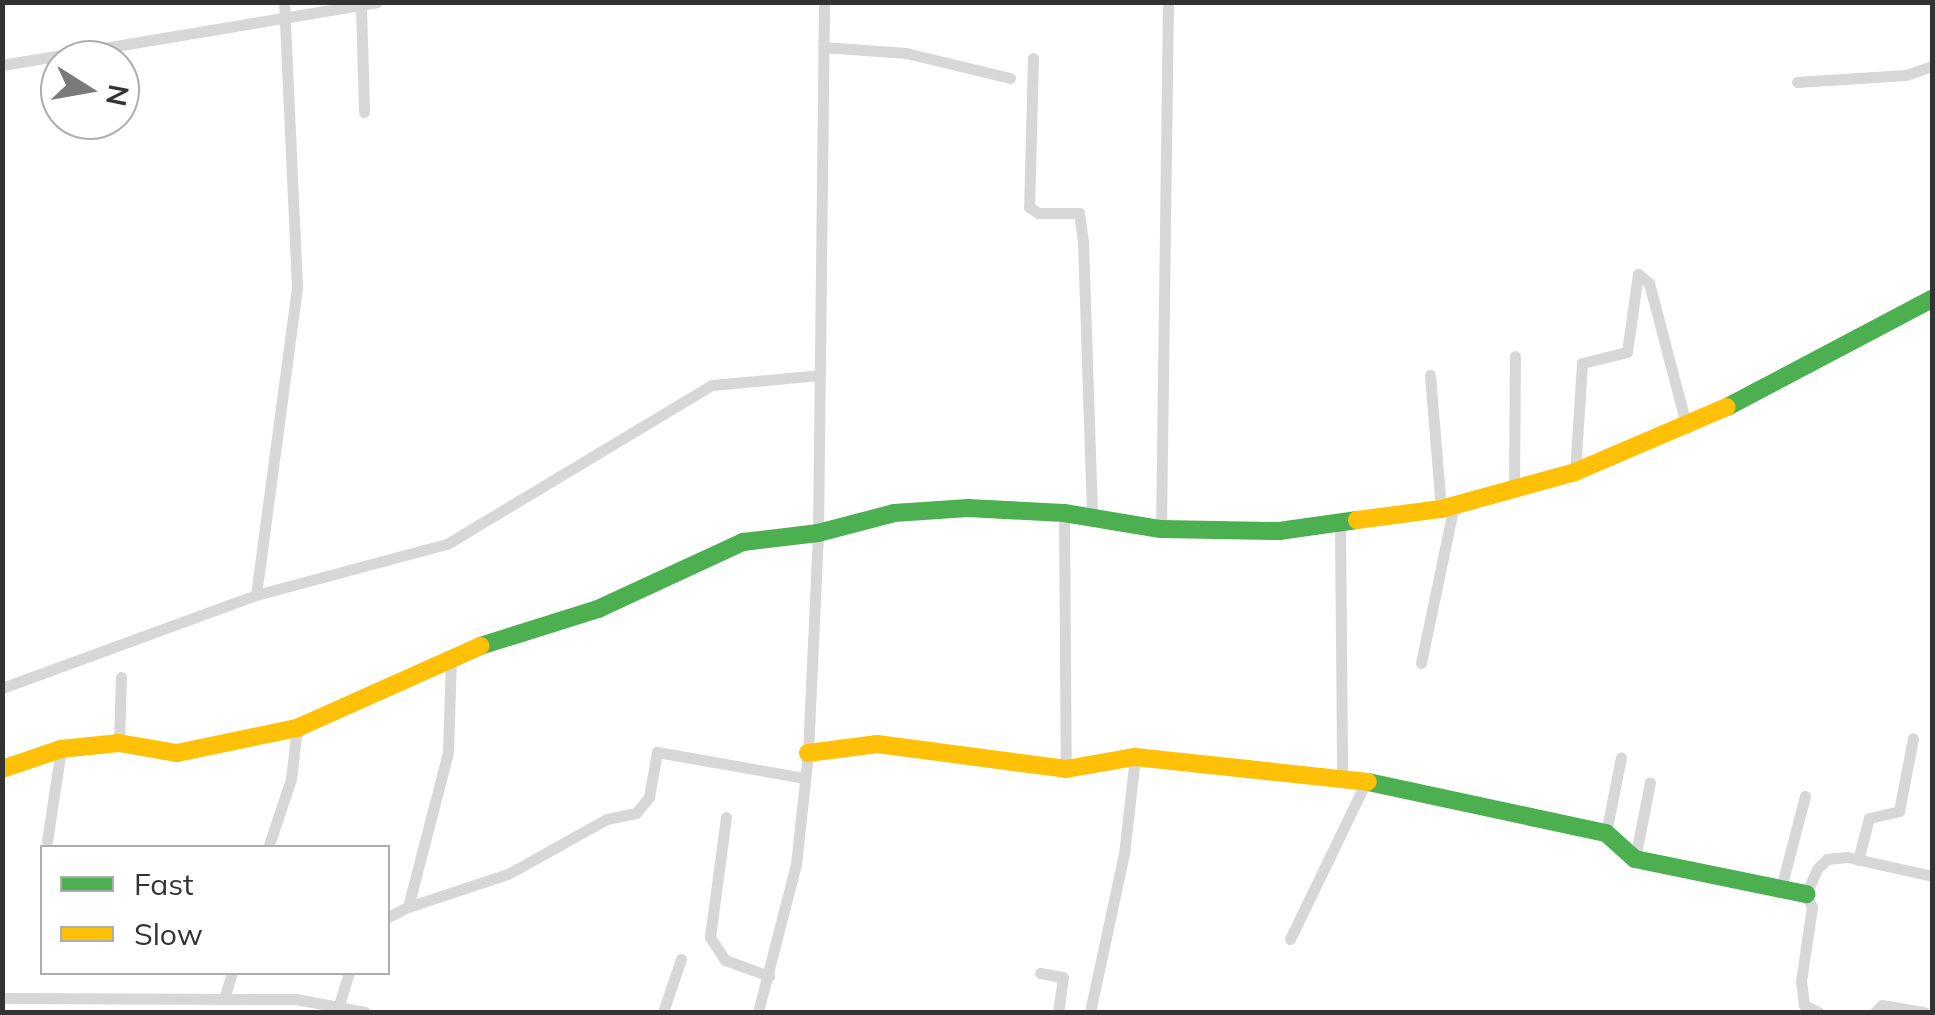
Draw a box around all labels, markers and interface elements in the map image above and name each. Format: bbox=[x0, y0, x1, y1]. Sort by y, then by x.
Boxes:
north arrow bbox=[40, 40, 140, 140]
text: N bbox=[99, 82, 137, 109]
legend bbox=[40, 845, 390, 975]
text: Fast bbox=[134, 865, 194, 903]
text: Slow bbox=[134, 915, 203, 953]

